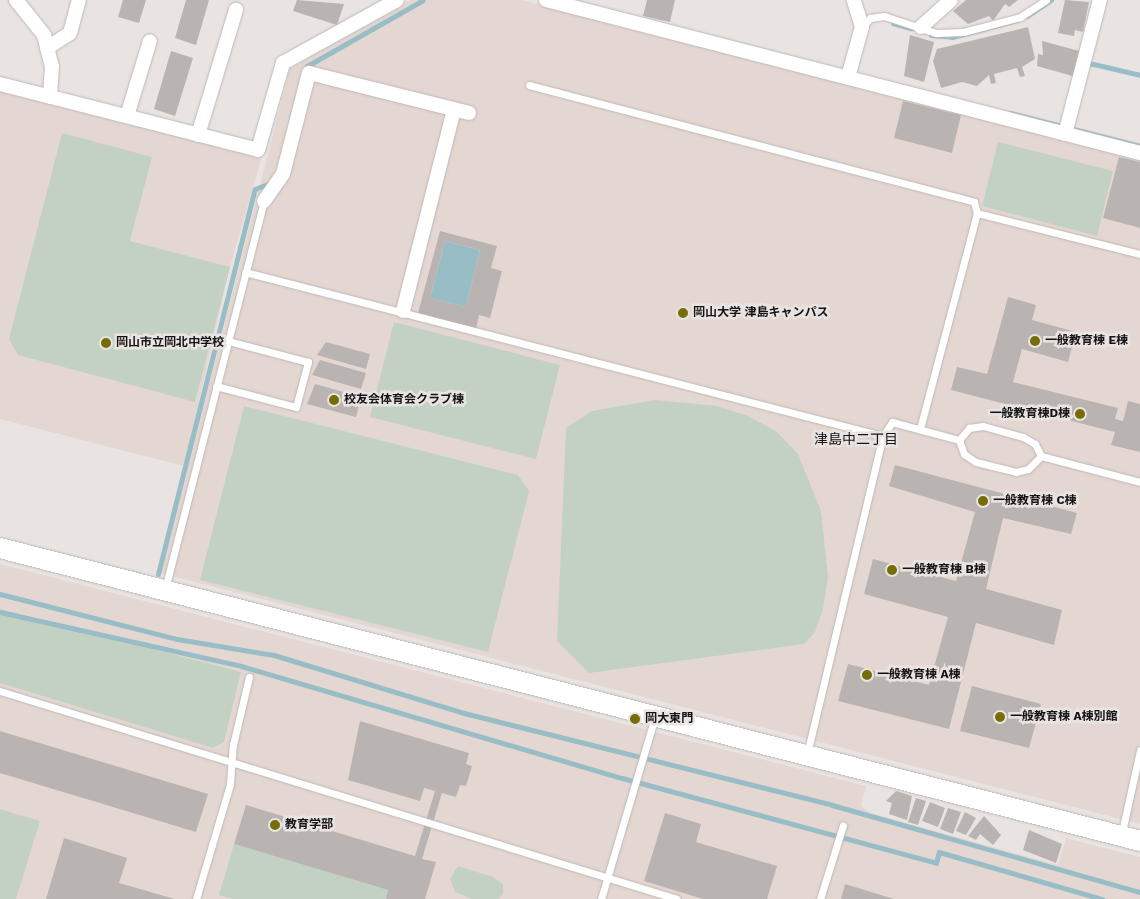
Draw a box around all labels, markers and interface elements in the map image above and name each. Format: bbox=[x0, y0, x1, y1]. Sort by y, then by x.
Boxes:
place label: 岡山大学 津島キャンパス bbox=[693, 306, 828, 320]
marker: 岡山大学 津島キャンパス bbox=[677, 307, 689, 319]
place label: 一般教育棟 E棟 bbox=[1045, 334, 1128, 348]
marker: 一般教育棟 E棟 bbox=[1029, 335, 1041, 347]
place label: 岡山市立岡北中学校 bbox=[116, 336, 224, 350]
marker: 岡山市立岡北中学校 bbox=[100, 337, 112, 349]
place label: 校友会体育会クラブ棟 bbox=[344, 393, 464, 407]
marker: 校友会体育会クラブ棟 bbox=[328, 394, 340, 406]
place label: 一般教育棟D棟 bbox=[989, 407, 1070, 421]
marker: 一般教育棟D棟 bbox=[1074, 408, 1086, 420]
district label: 津島中二丁目 bbox=[814, 431, 898, 447]
place label: 一般教育棟 C棟 bbox=[993, 494, 1077, 508]
marker: 一般教育棟 C棟 bbox=[977, 495, 989, 507]
place label: 一般教育棟 B棟 bbox=[902, 563, 986, 577]
marker: 一般教育棟 B棟 bbox=[886, 564, 898, 576]
place label: 一般教育棟 A棟 bbox=[877, 668, 961, 682]
marker: 一般教育棟 A棟 bbox=[861, 669, 873, 681]
place label: 一般教育棟 A棟別館 bbox=[1010, 710, 1118, 724]
marker: 一般教育棟 A棟別館 bbox=[994, 711, 1006, 723]
place label: 岡大東門 bbox=[645, 712, 693, 726]
marker: 岡大東門 bbox=[629, 713, 641, 725]
place label: 教育学部 bbox=[285, 818, 333, 832]
marker: 教育学部 bbox=[269, 819, 281, 831]

